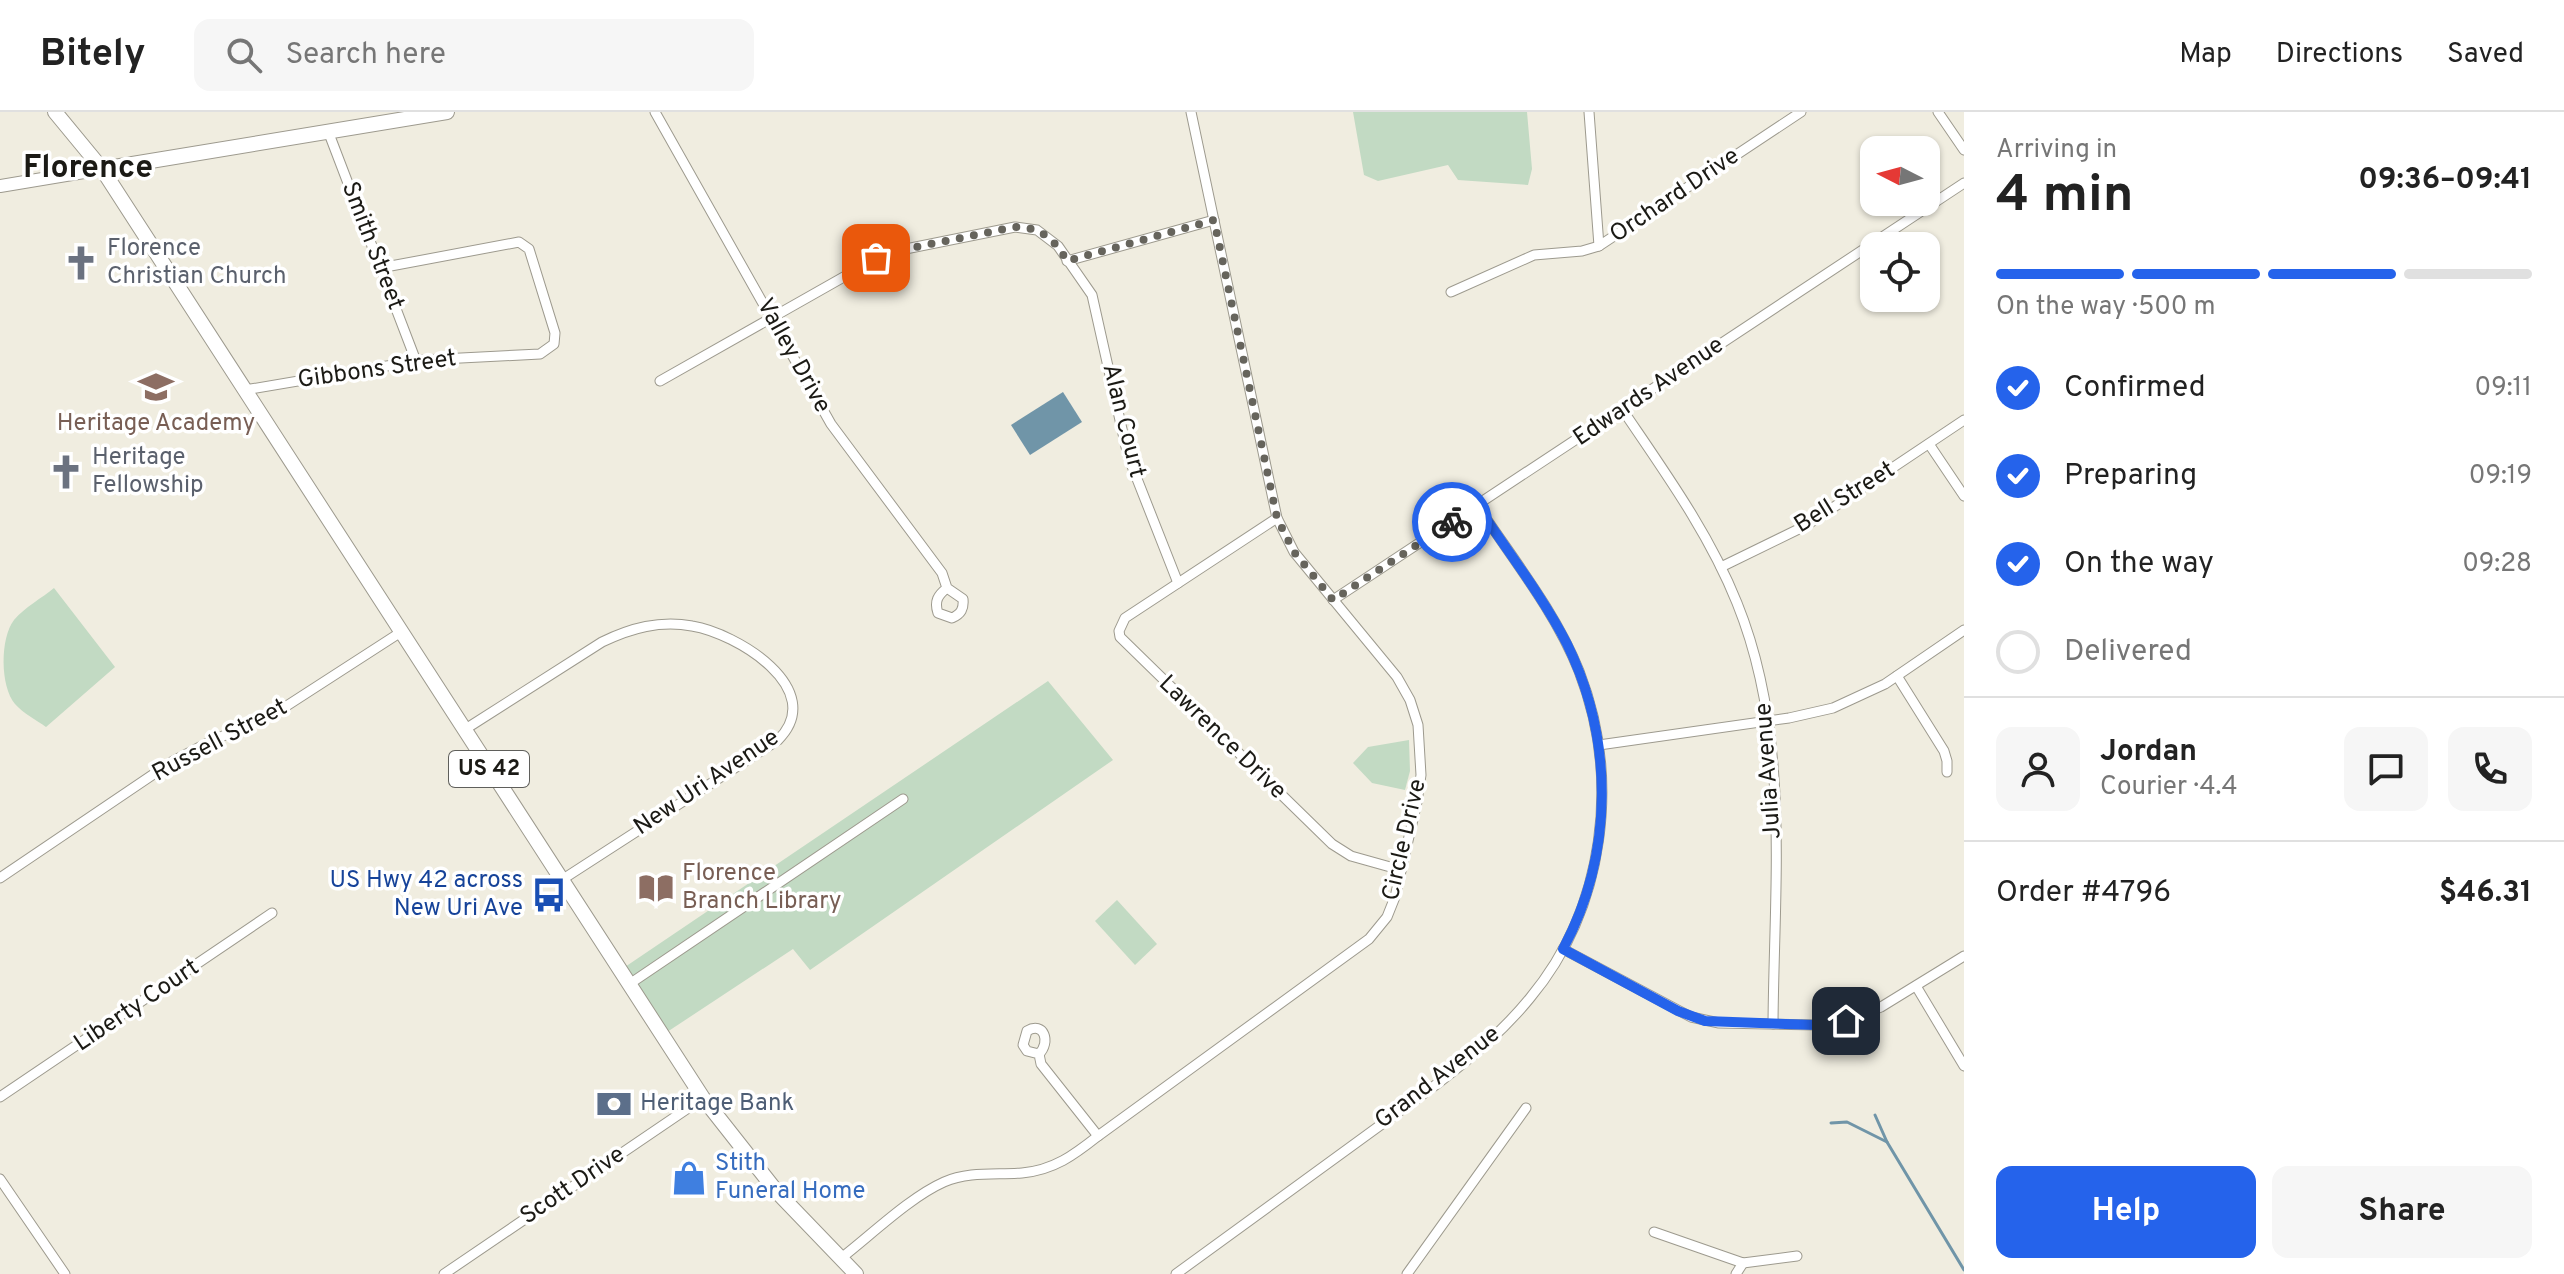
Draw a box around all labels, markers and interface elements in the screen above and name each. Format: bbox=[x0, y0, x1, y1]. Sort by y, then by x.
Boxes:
search box bbox=[194, 19, 754, 91]
text: Bitely bbox=[40, 31, 146, 80]
icon: search bbox=[222, 33, 266, 77]
text: Search here bbox=[286, 37, 446, 74]
text: Map bbox=[2179, 37, 2232, 73]
text: Directions bbox=[2276, 37, 2403, 73]
text: Saved bbox=[2447, 37, 2524, 73]
text: Arriving in bbox=[1996, 134, 2117, 167]
north arrow bbox=[1860, 136, 1940, 216]
map controls bbox=[1860, 136, 1940, 312]
street label: Orchard Drive bbox=[1605, 142, 1745, 250]
district label: Florence bbox=[23, 149, 153, 189]
text: 09:36–09:41 bbox=[2358, 162, 2532, 199]
text: 4 min bbox=[1996, 164, 2133, 230]
street label: Smith Street bbox=[334, 178, 410, 314]
pin bbox=[842, 224, 910, 292]
button: locate bbox=[1860, 232, 1940, 312]
place label: Florence Christian Church bbox=[107, 234, 286, 292]
icon: bag bbox=[854, 236, 898, 280]
church icon: Florence Christian Church bbox=[62, 244, 100, 282]
text: On the way · 500 m bbox=[1996, 291, 2216, 324]
street label: Valley Drive bbox=[749, 293, 837, 419]
street label: Edwards Avenue bbox=[1568, 331, 1730, 453]
street label: Gibbons Street bbox=[296, 344, 458, 396]
street label: Alan Court bbox=[1094, 361, 1152, 481]
icon: check bbox=[1996, 366, 2040, 410]
school or university icon: Heritage Academy bbox=[137, 368, 175, 406]
text: Confirmed bbox=[2064, 370, 2206, 407]
text: 09:11 bbox=[2475, 372, 2532, 405]
place label: Heritage Academy bbox=[57, 409, 255, 439]
place label: Heritage Fellowship bbox=[92, 443, 204, 501]
church icon: Heritage Fellowship bbox=[47, 453, 85, 491]
icon: check bbox=[1996, 454, 2040, 498]
street label: Bell Street bbox=[1789, 455, 1901, 541]
text: Preparing bbox=[2064, 458, 2197, 495]
text: 09:19 bbox=[2469, 460, 2532, 493]
courier bbox=[1412, 482, 1492, 562]
icon: bike bbox=[1430, 500, 1474, 544]
icon: check bbox=[1996, 542, 2040, 586]
text: On the way bbox=[2064, 546, 2214, 583]
text: 09:28 bbox=[2462, 548, 2532, 581]
text: Delivered bbox=[2064, 634, 2192, 671]
street label: Lawrence Drive bbox=[1152, 669, 1292, 807]
street label: Russell Street bbox=[147, 693, 293, 789]
street label: Julia Avenue bbox=[1749, 702, 1789, 840]
street label: New Uri Avenue bbox=[628, 723, 786, 843]
button: person bbox=[1996, 727, 2080, 811]
button: chat bbox=[2344, 727, 2428, 811]
button: phone bbox=[2448, 727, 2532, 811]
text: Jordan bbox=[2100, 734, 2197, 771]
road number: US 42 bbox=[449, 751, 529, 787]
text: Courier · 4.4 bbox=[2100, 771, 2238, 804]
street label: Circle Drive bbox=[1376, 776, 1434, 904]
place label: Florence Branch Library bbox=[682, 859, 842, 917]
place label: US Hwy 42 across New Uri Ave bbox=[329, 866, 523, 924]
library icon: Florence Branch Library bbox=[637, 869, 675, 907]
text: Order #4796 bbox=[1996, 875, 2171, 912]
text: $46.31 bbox=[2439, 875, 2532, 912]
bus stop icon: US Hwy 42 across New Uri Ave bbox=[530, 876, 568, 914]
street label: Liberty Court bbox=[69, 953, 205, 1059]
pin bbox=[1812, 987, 1880, 1055]
icon: home bbox=[1824, 999, 1868, 1043]
street label: Grand Avenue bbox=[1369, 1020, 1507, 1136]
bank icon: Heritage Bank bbox=[595, 1085, 633, 1123]
place label: Heritage Bank bbox=[640, 1089, 794, 1119]
street label: Scott Drive bbox=[515, 1140, 631, 1232]
place label: Stith Funeral Home bbox=[715, 1149, 865, 1207]
shop icon: Stith Funeral Home bbox=[670, 1159, 708, 1197]
button: Help bbox=[1996, 1166, 2256, 1258]
button: Share bbox=[2272, 1166, 2532, 1258]

